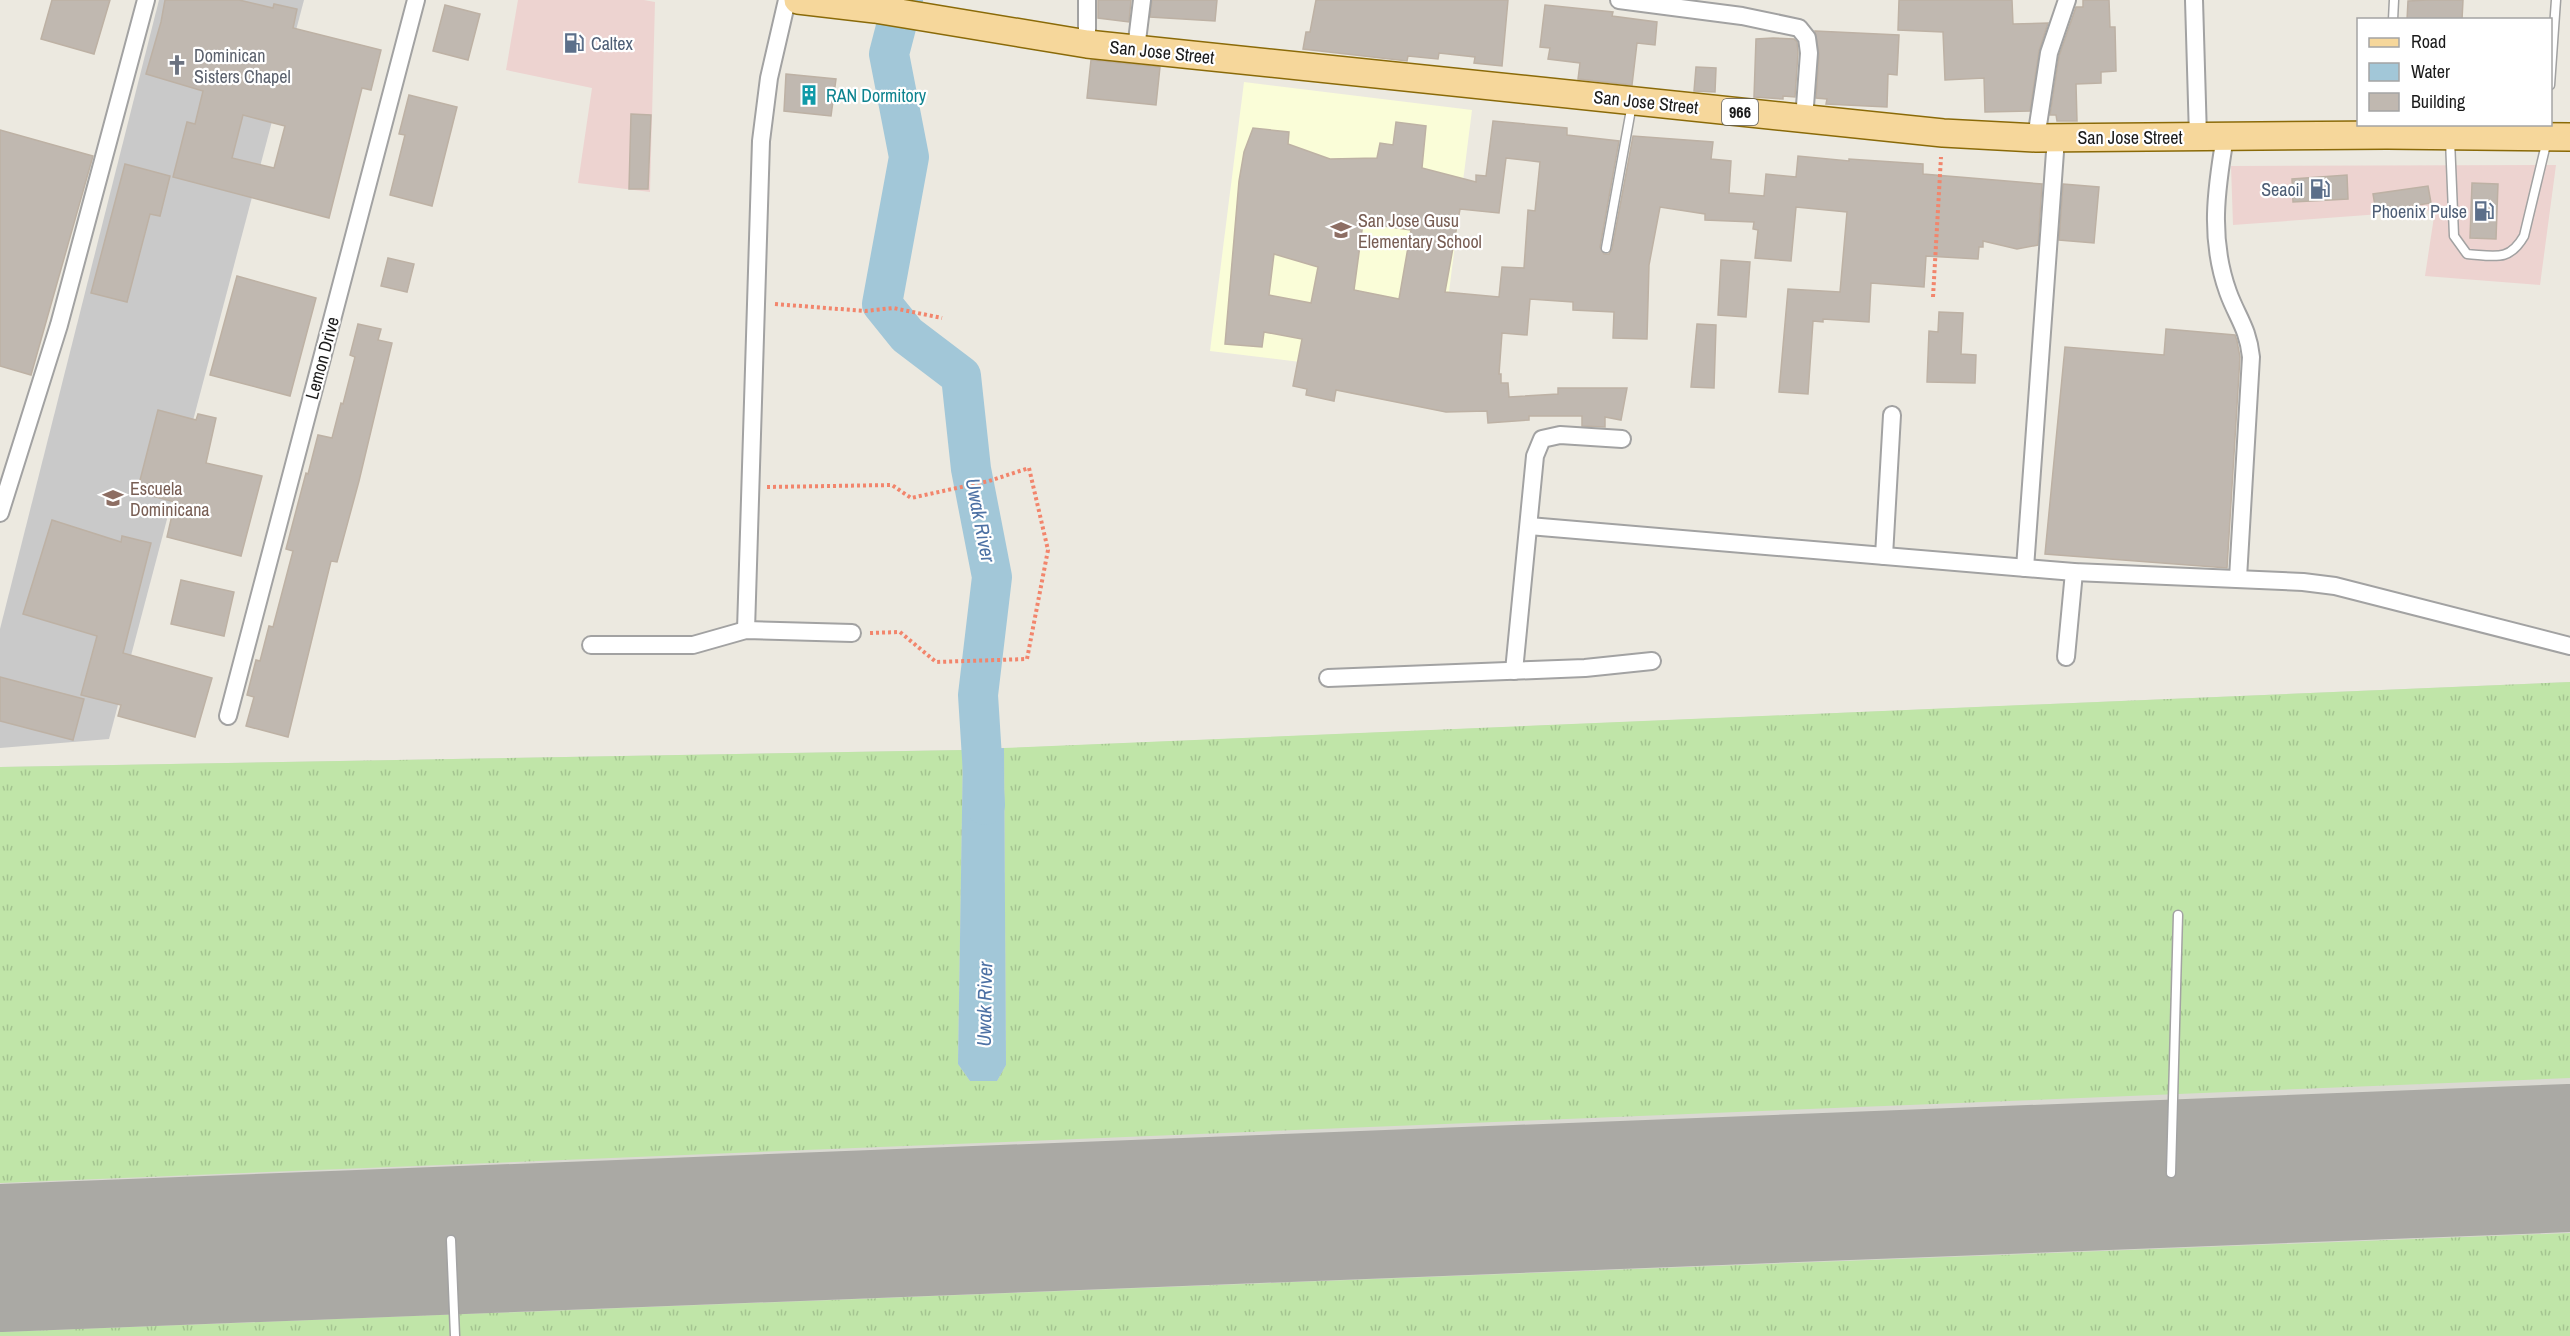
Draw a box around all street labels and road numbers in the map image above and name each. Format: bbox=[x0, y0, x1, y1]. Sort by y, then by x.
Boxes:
street label: San Jose Street bbox=[1108, 34, 1216, 70]
street label: San Jose Street bbox=[1592, 84, 1700, 120]
road number: 966 bbox=[1722, 99, 1758, 125]
street label: San Jose Street bbox=[2077, 125, 2183, 150]
street label: Lemon Drive bbox=[299, 314, 345, 402]

